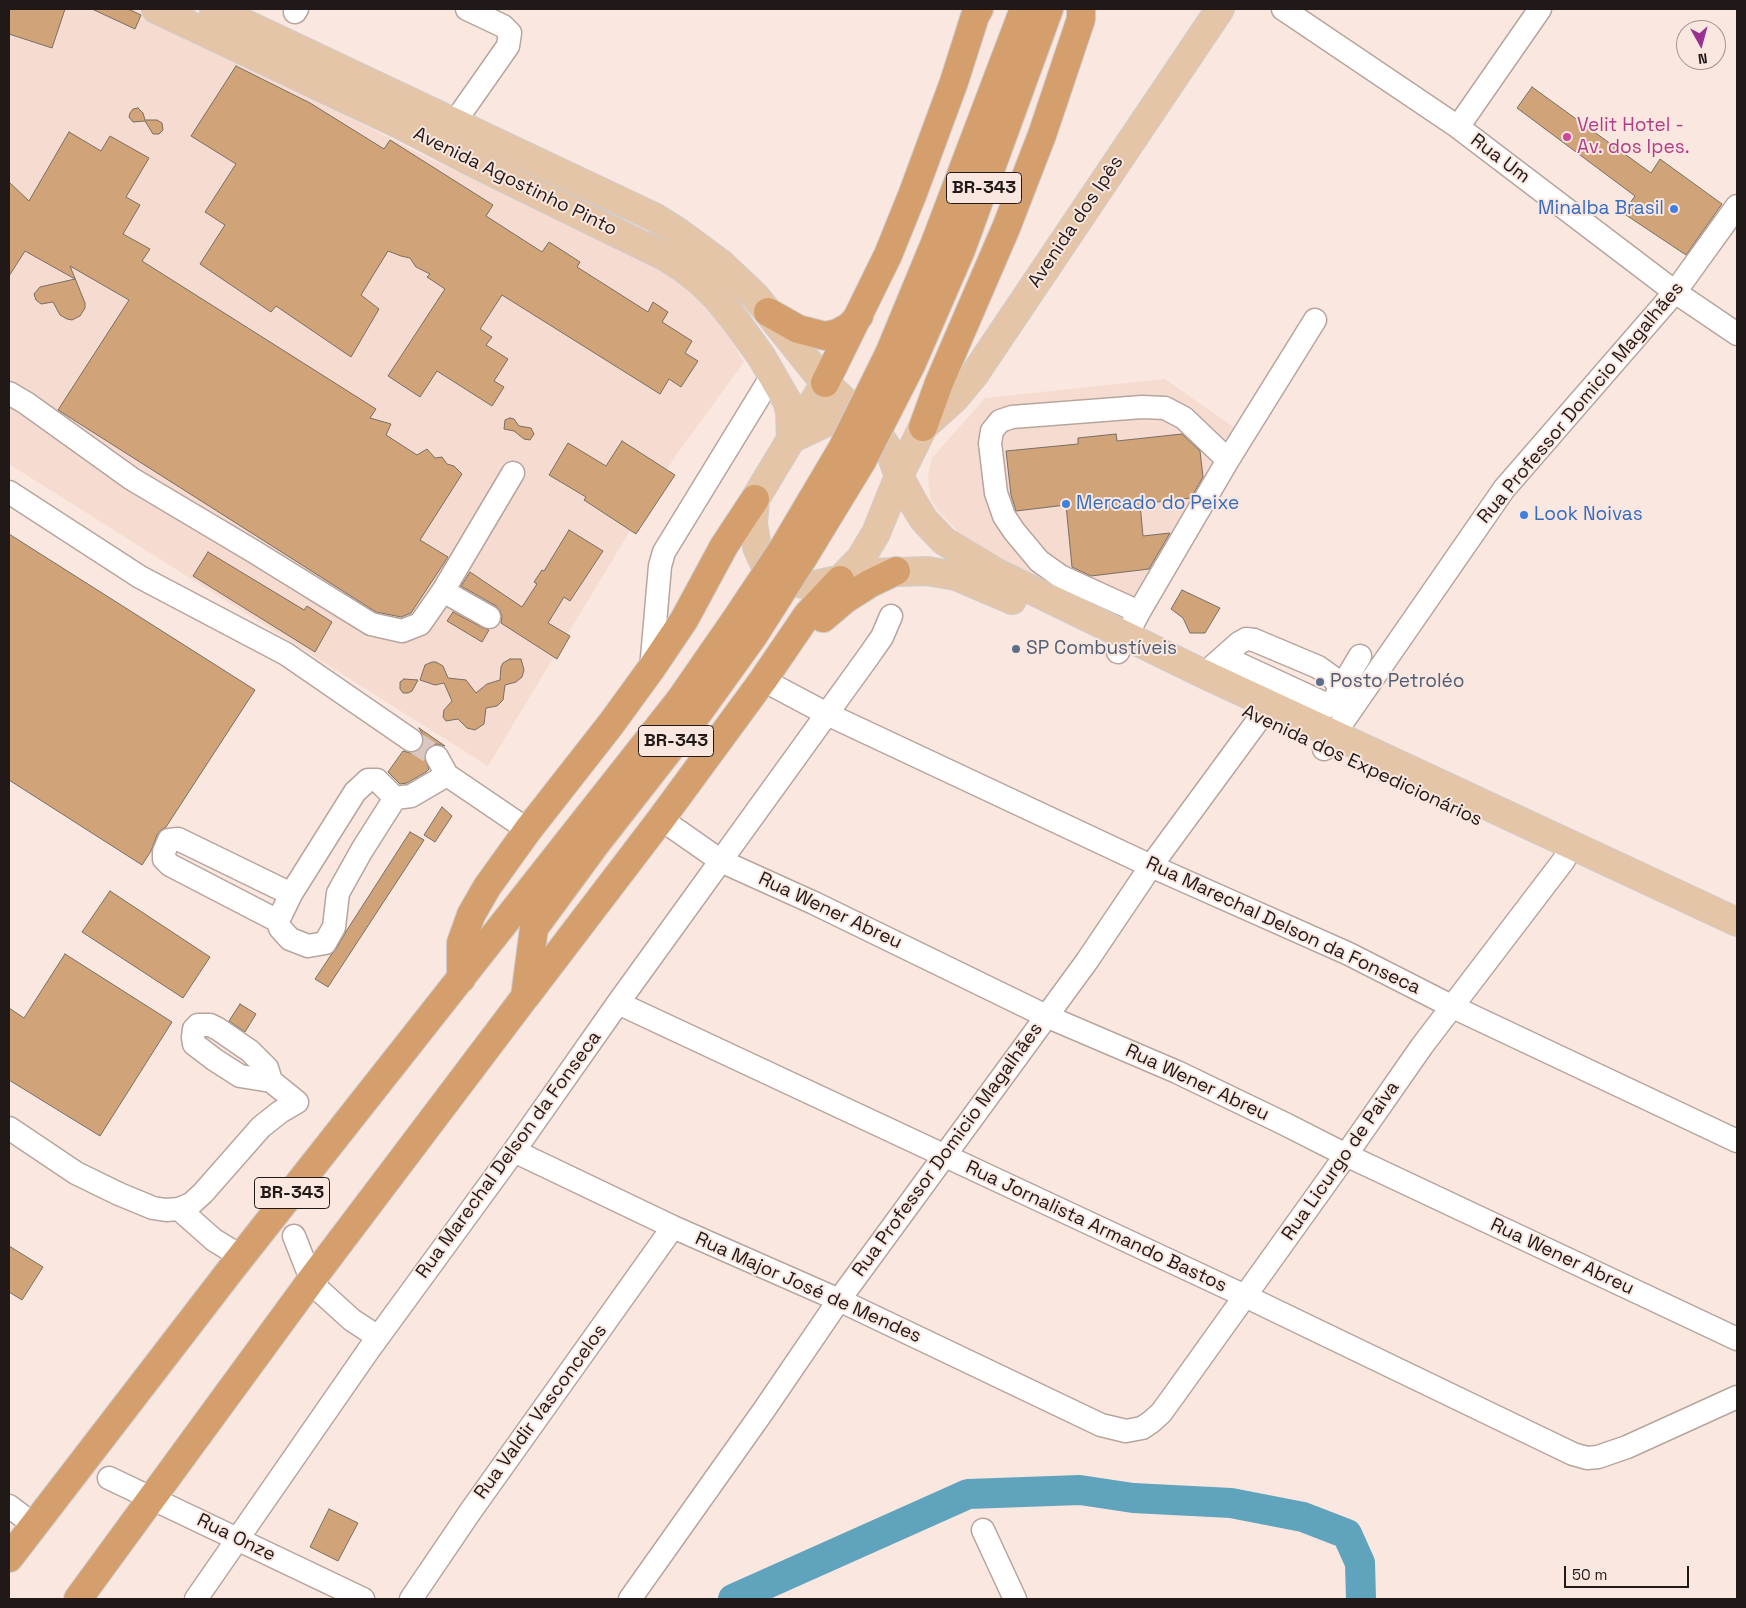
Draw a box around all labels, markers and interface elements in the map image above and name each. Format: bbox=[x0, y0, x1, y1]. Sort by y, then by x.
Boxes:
north arrow bbox=[1676, 20, 1726, 70]
text: N bbox=[1697, 49, 1708, 68]
place label: Velit Hotel - Av. dos Ipes. bbox=[1577, 115, 1690, 159]
street label: Avenida Agostinho Pinto bbox=[409, 123, 621, 241]
street label: Rua Um bbox=[1466, 129, 1534, 189]
marker: Velit Hotel - Av. dos Ipes. bbox=[1561, 131, 1573, 143]
street label: Avenida dos Ipês bbox=[1023, 152, 1129, 292]
road number: BR-343 bbox=[946, 172, 1022, 204]
place label: Minalba Brasil bbox=[1538, 198, 1664, 220]
marker: Minalba Brasil bbox=[1668, 203, 1680, 215]
street label: Rua Professor Domicio Magalhães bbox=[1473, 278, 1689, 528]
place label: Mercado do Peixe bbox=[1076, 493, 1239, 515]
marker: Mercado do Peixe bbox=[1060, 498, 1072, 510]
place label: Look Noivas bbox=[1534, 504, 1643, 526]
marker: Look Noivas bbox=[1518, 509, 1530, 521]
place label: SP Combustíveis bbox=[1026, 638, 1177, 660]
marker: SP Combustíveis bbox=[1010, 643, 1022, 655]
place label: Posto Petroléo bbox=[1330, 671, 1465, 693]
marker: Posto Petroléo bbox=[1314, 676, 1326, 688]
street label: Avenida dos Expedicionários bbox=[1238, 700, 1486, 832]
road number: BR-343 bbox=[638, 726, 714, 756]
street label: Rua Marechal Delson da Fonseca bbox=[1142, 852, 1424, 1000]
street label: Rua Wener Abreu bbox=[755, 868, 905, 954]
street label: Rua Professor Domicio Magalhães bbox=[848, 1019, 1048, 1281]
street label: Rua Marechal Delson da Fonseca bbox=[412, 1027, 606, 1283]
street label: Rua Wener Abreu bbox=[1122, 1040, 1272, 1126]
street label: Rua Licurgo de Paiva bbox=[1277, 1077, 1405, 1245]
street label: Rua Jornalista Armando Bastos bbox=[962, 1156, 1230, 1298]
road number: BR-343 bbox=[254, 1178, 330, 1208]
street label: Rua Wener Abreu bbox=[1487, 1214, 1637, 1300]
street label: Rua Major José de Mendes bbox=[691, 1228, 925, 1348]
street label: Rua Valdir Vasconcelos bbox=[470, 1320, 612, 1504]
street label: Rua Onze bbox=[193, 1509, 279, 1567]
scale bar bbox=[1566, 1556, 1691, 1588]
text: 50 m bbox=[1572, 1565, 1607, 1584]

